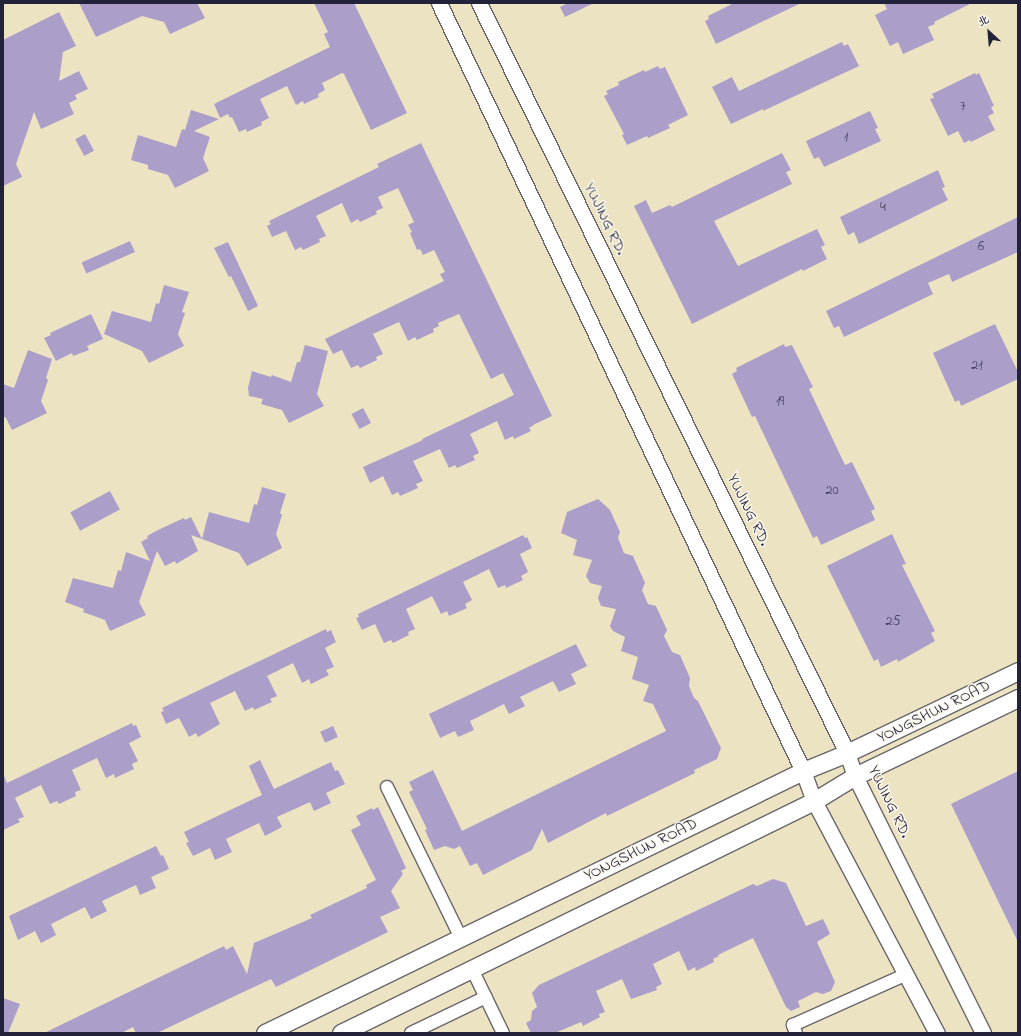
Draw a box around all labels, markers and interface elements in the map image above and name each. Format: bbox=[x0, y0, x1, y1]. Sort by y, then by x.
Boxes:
north arrow bbox=[969, 12, 1009, 52]
text: 北 bbox=[975, 12, 992, 31]
house number: 7 bbox=[960, 99, 966, 115]
house number: 1 bbox=[844, 130, 848, 146]
street label: YUJING RD. bbox=[579, 180, 631, 258]
house number: 4 bbox=[880, 200, 886, 216]
house number: 6 bbox=[978, 239, 984, 255]
house number: 21 bbox=[971, 358, 983, 374]
house number: 19 bbox=[776, 394, 784, 410]
street label: YUJING RD. bbox=[722, 471, 774, 549]
house number: 20 bbox=[825, 483, 839, 499]
house number: 25 bbox=[886, 614, 900, 630]
street label: YONGSHUN ROAD bbox=[874, 676, 994, 748]
street label: YUJING RD. bbox=[863, 763, 915, 841]
street label: YONGSHUN ROAD bbox=[581, 814, 701, 886]

